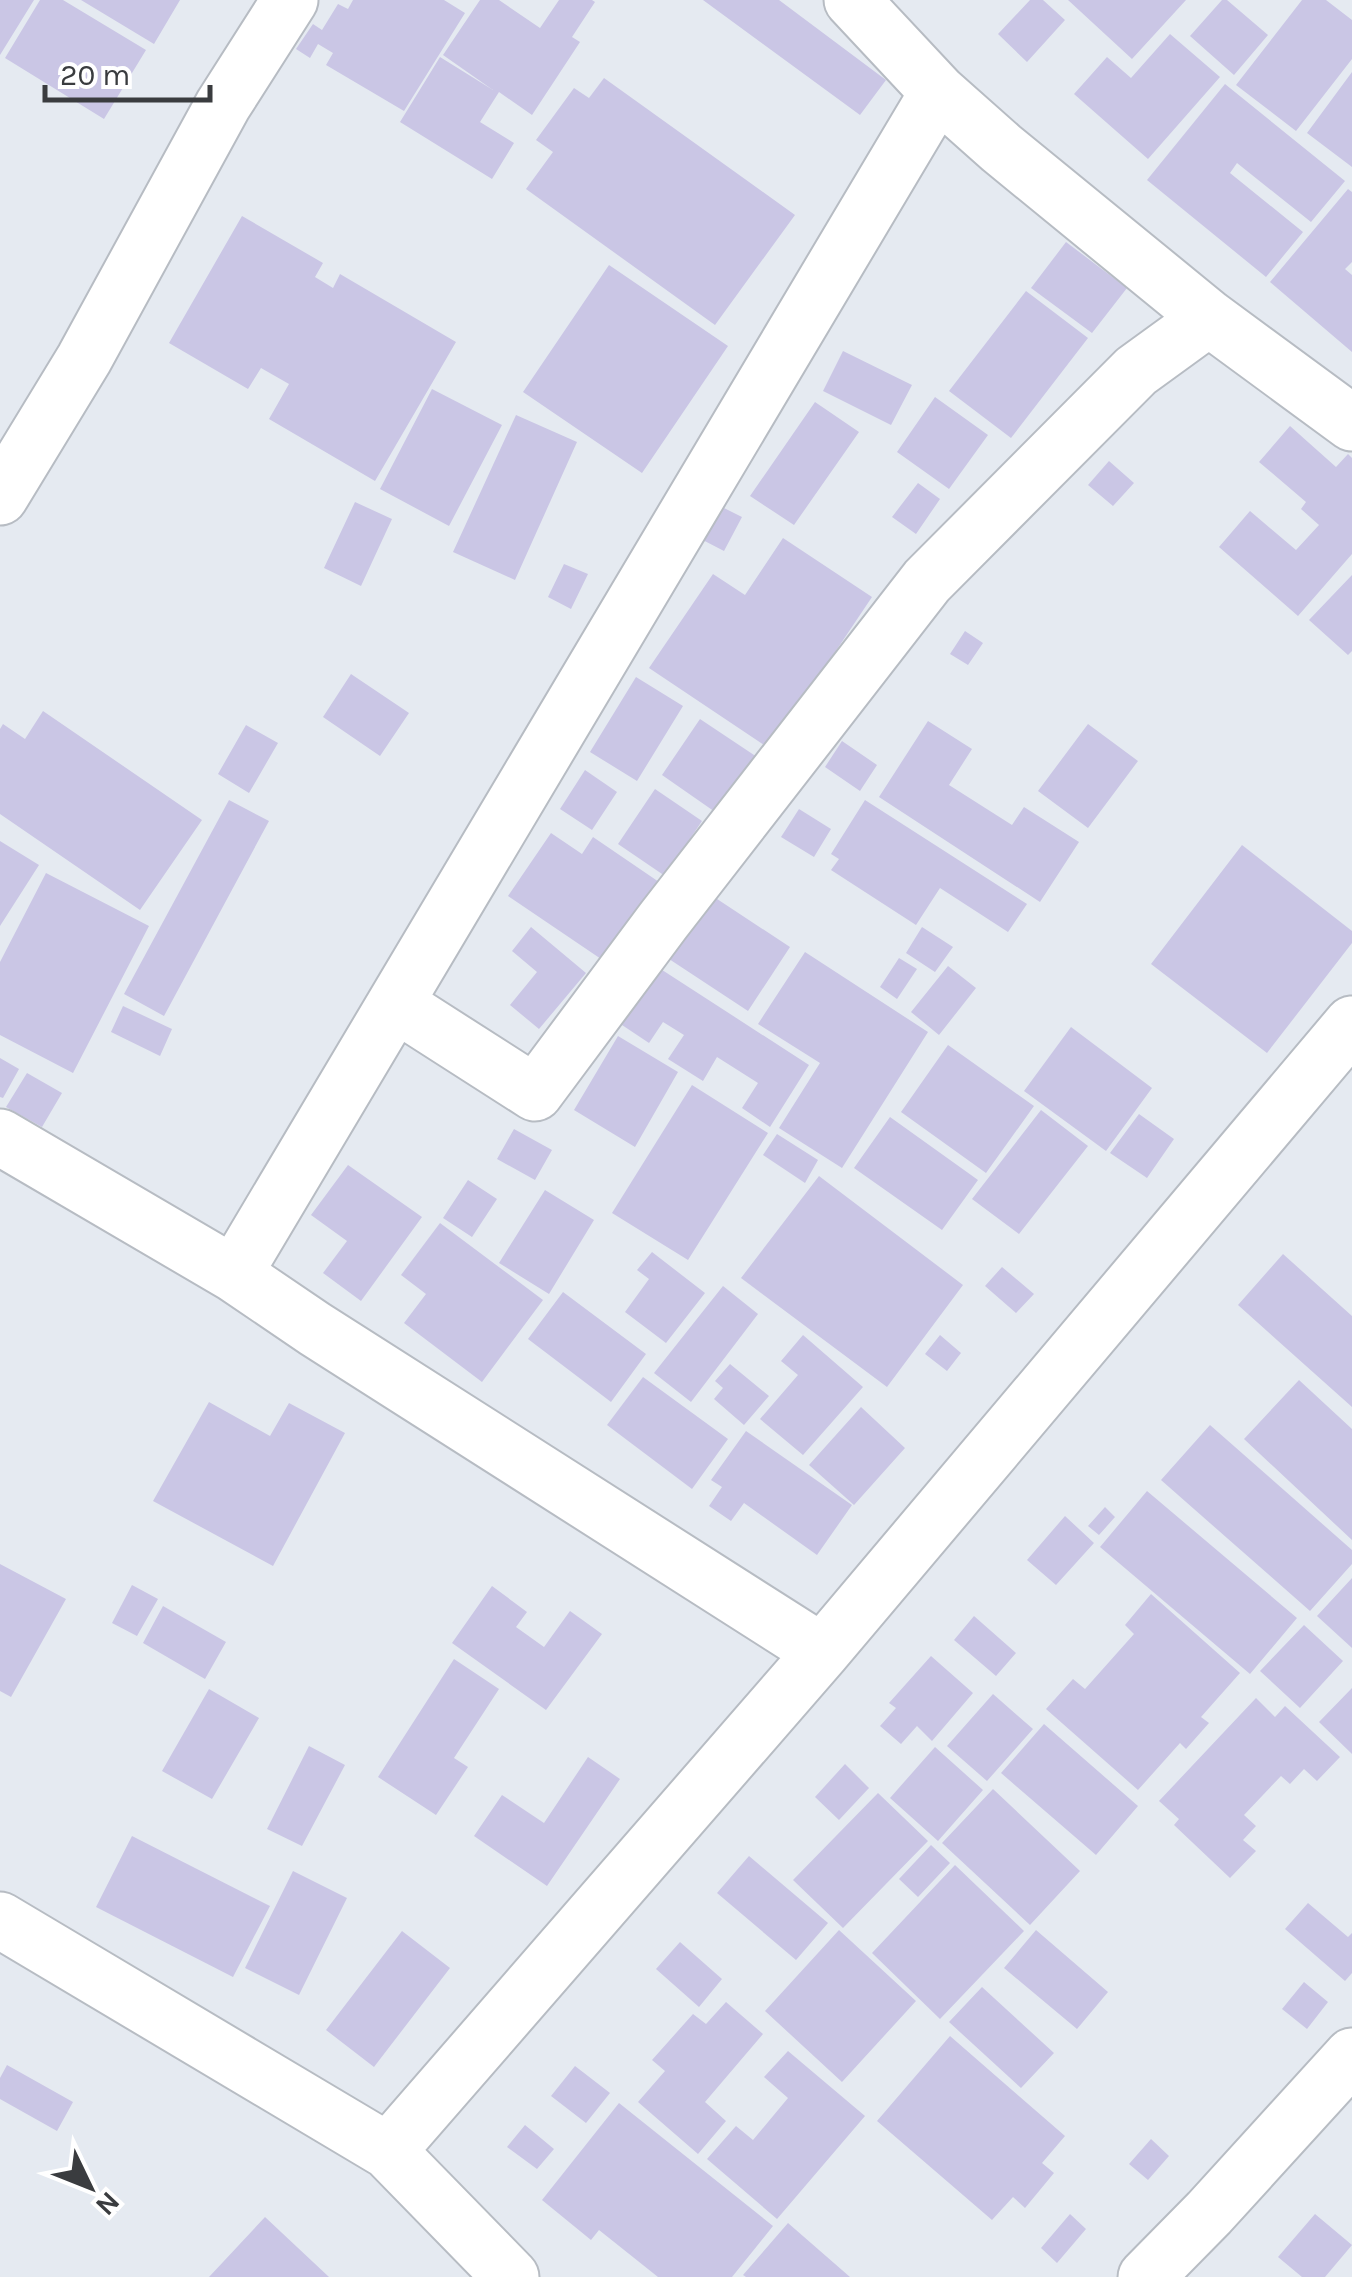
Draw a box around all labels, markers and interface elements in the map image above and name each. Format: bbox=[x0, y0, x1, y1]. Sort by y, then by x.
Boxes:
scale bar bbox=[45, 40, 210, 102]
text: 20 m bbox=[60, 57, 130, 93]
north arrow bbox=[40, 2137, 140, 2237]
text: N bbox=[89, 2185, 127, 2222]

